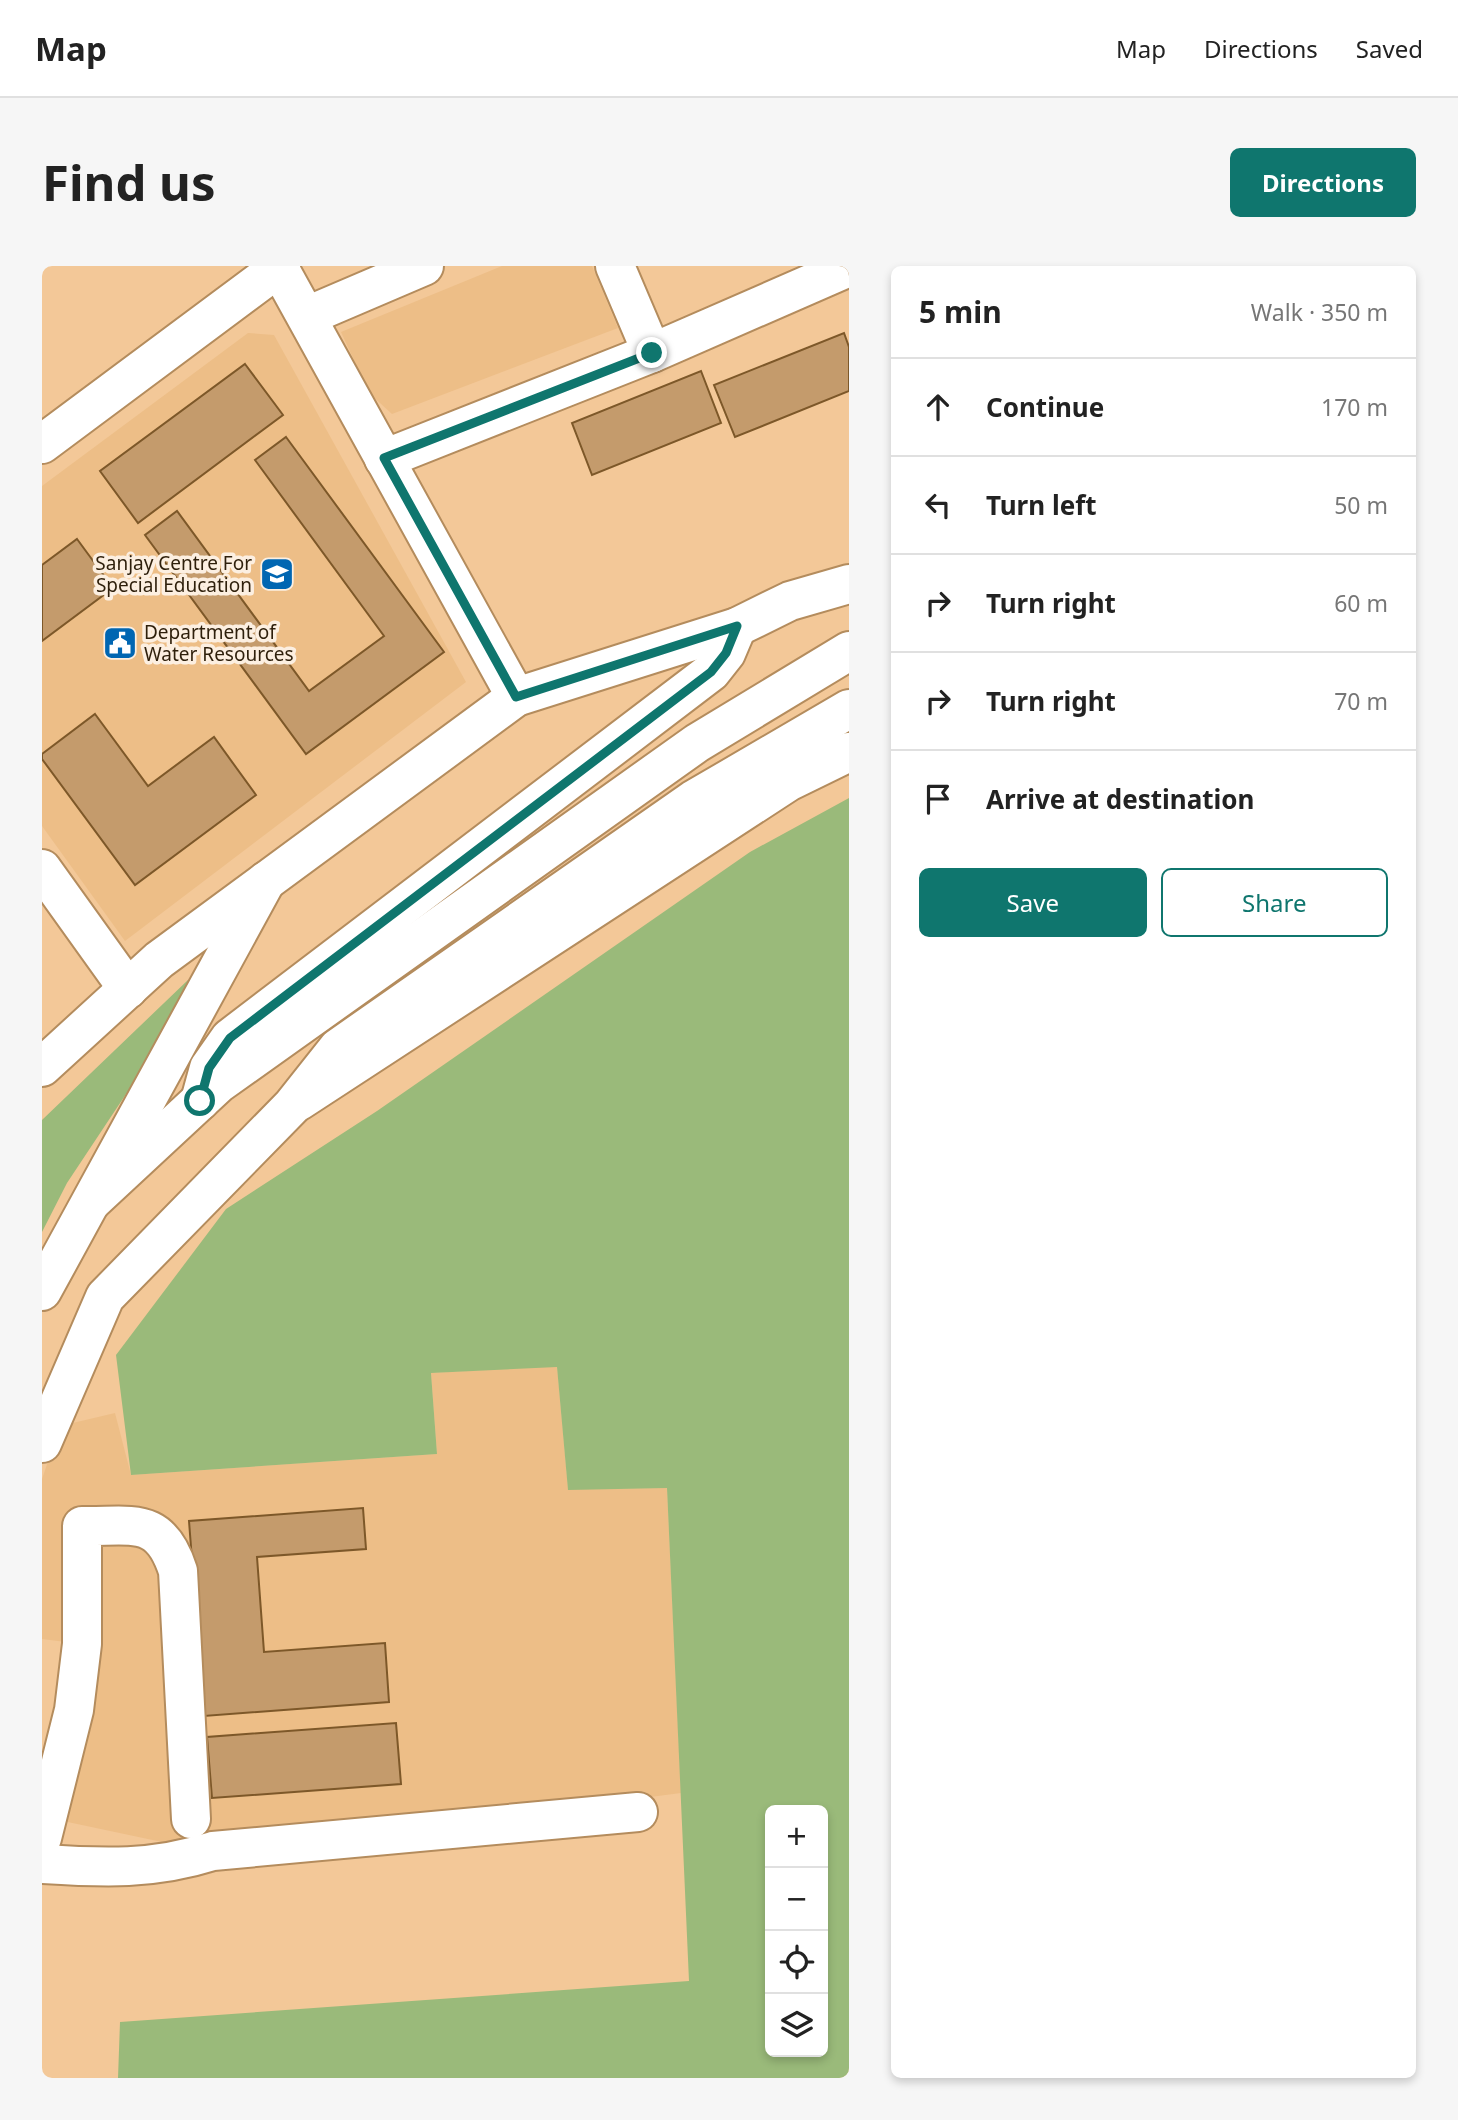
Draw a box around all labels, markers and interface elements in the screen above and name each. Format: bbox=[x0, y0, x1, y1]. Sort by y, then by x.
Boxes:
text: Map bbox=[35, 26, 107, 71]
text: Map bbox=[1116, 32, 1166, 65]
text: Directions bbox=[1204, 32, 1318, 65]
text: Saved bbox=[1356, 32, 1423, 65]
button: Directions bbox=[1230, 148, 1416, 217]
text: Find us bbox=[42, 149, 216, 215]
text: 5 min bbox=[919, 291, 1002, 332]
text: Walk · 350 m bbox=[1251, 296, 1388, 328]
route end bbox=[636, 337, 667, 368]
icon: ahead bbox=[919, 388, 957, 426]
text: Continue bbox=[986, 389, 1104, 425]
text: 170 m bbox=[1321, 391, 1388, 423]
icon: left bbox=[919, 486, 957, 524]
text: Turn left bbox=[986, 487, 1097, 523]
text: 50 m bbox=[1334, 489, 1388, 521]
place label: Sanjay Centre For Special Education bbox=[95, 550, 252, 598]
school or university icon: Sanjay Centre For Special Education bbox=[258, 555, 296, 593]
icon: right bbox=[919, 584, 957, 622]
text: Turn right bbox=[986, 585, 1116, 621]
text: 60 m bbox=[1334, 587, 1388, 619]
place label: Department of Water Resources bbox=[144, 619, 294, 667]
public building icon: Department of Water Resources bbox=[101, 624, 139, 662]
icon: right bbox=[919, 682, 957, 720]
text: Turn right bbox=[986, 683, 1116, 719]
text: 70 m bbox=[1334, 685, 1388, 717]
icon: arrive bbox=[919, 780, 957, 818]
text: Arrive at destination bbox=[986, 781, 1255, 817]
button: Save bbox=[919, 868, 1147, 937]
button: Share bbox=[1161, 868, 1388, 937]
route start bbox=[184, 1085, 215, 1116]
map controls bbox=[765, 1805, 828, 2057]
button: + bbox=[765, 1805, 828, 1868]
button: − bbox=[765, 1868, 828, 1931]
button: locate bbox=[765, 1931, 828, 1994]
button: layers bbox=[765, 1994, 828, 2057]

